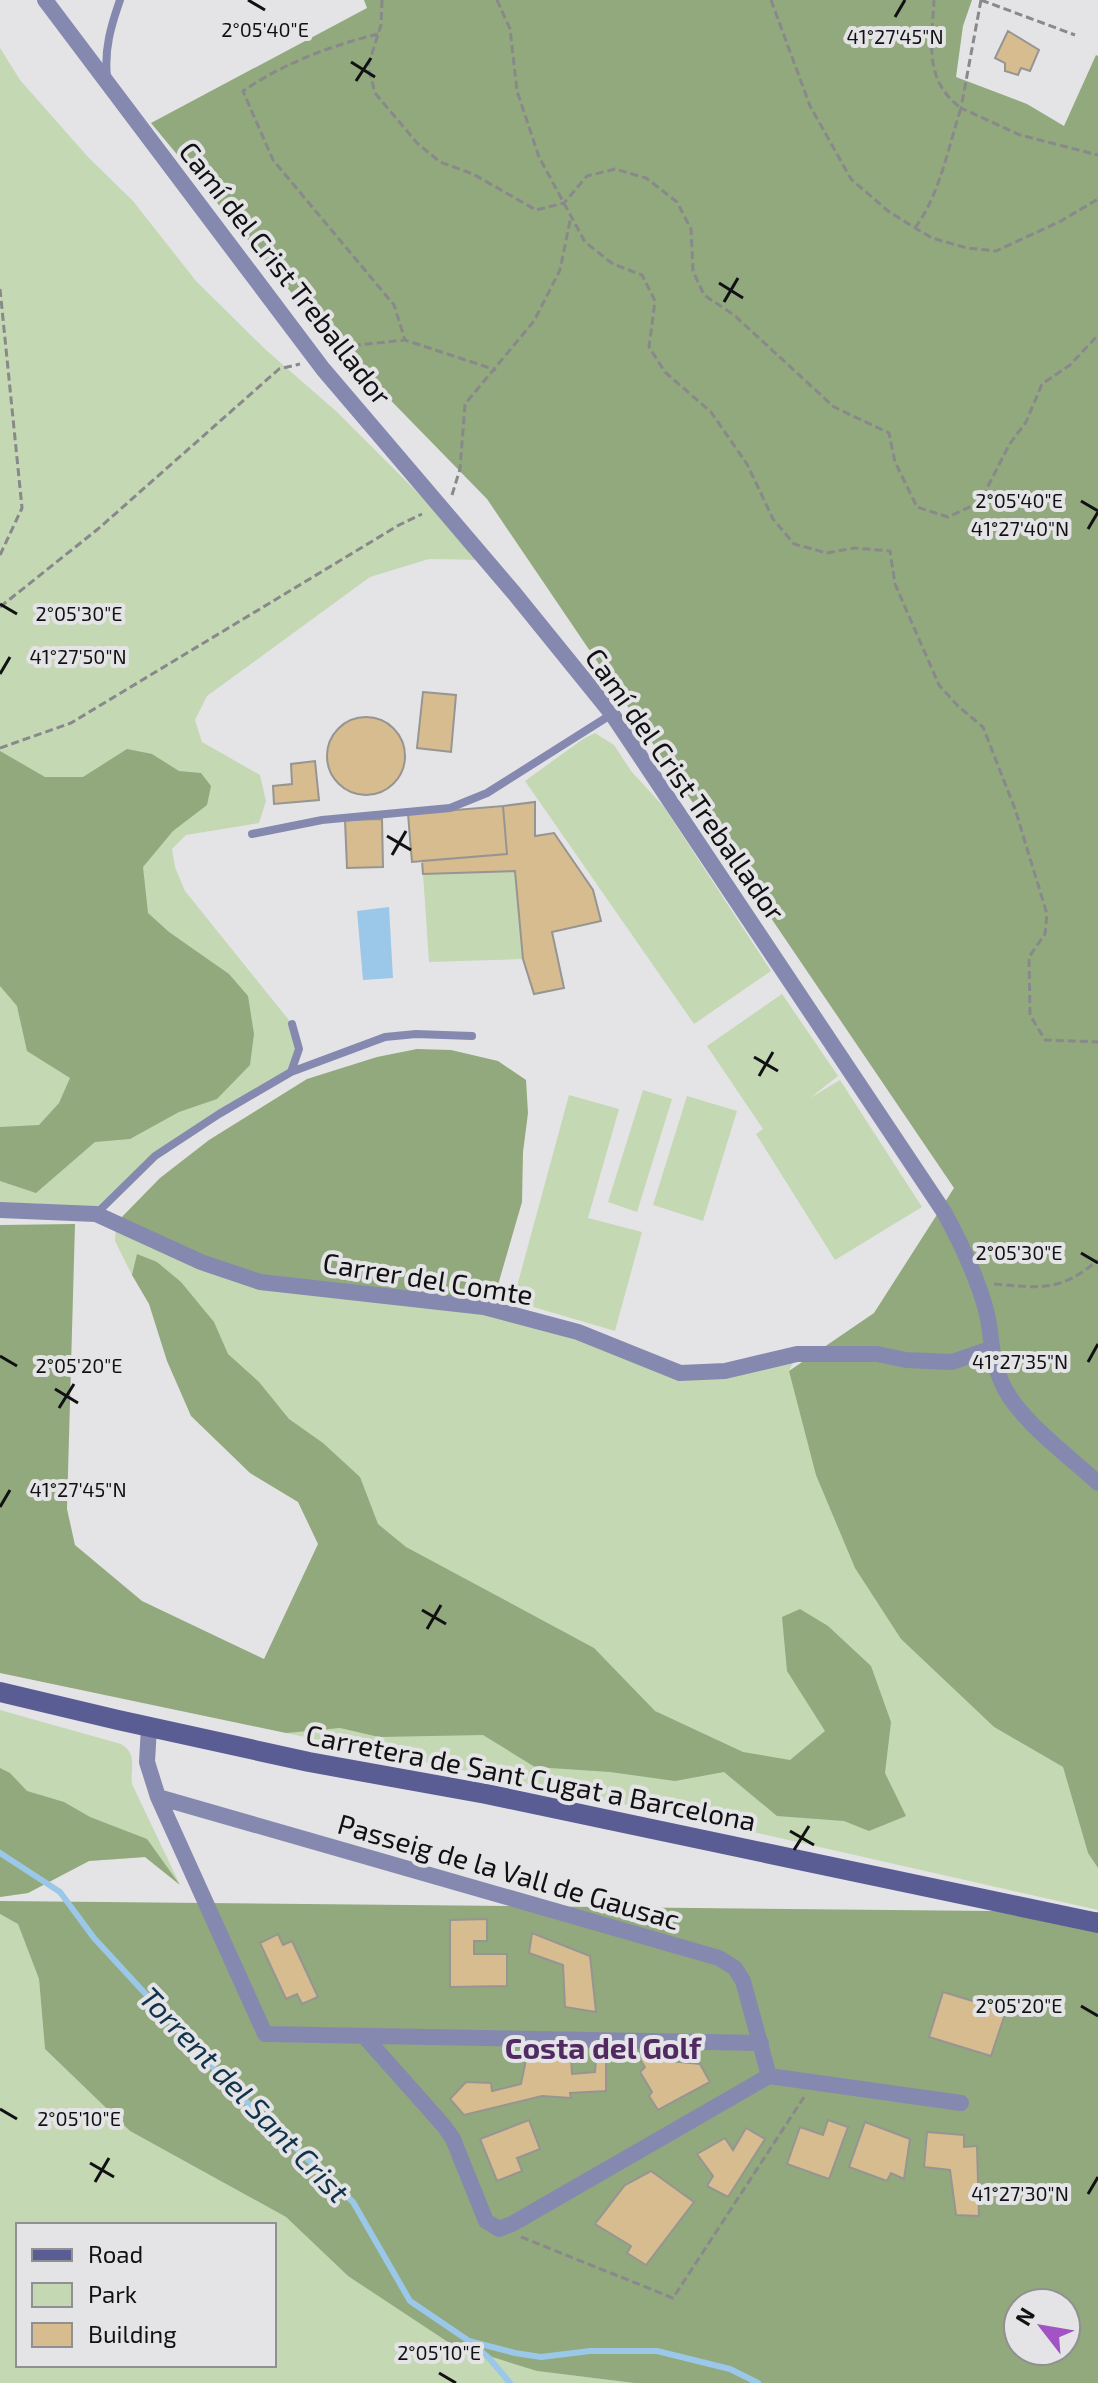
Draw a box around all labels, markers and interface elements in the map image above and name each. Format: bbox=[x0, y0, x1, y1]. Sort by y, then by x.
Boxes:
text: 2°05'40"E bbox=[221, 17, 309, 41]
text: 41°27'45"N bbox=[847, 24, 943, 48]
street label: Camí del Crist Treballador bbox=[173, 135, 399, 411]
text: 2°05'40"E bbox=[975, 488, 1063, 512]
text: 41°27'40"N bbox=[971, 516, 1069, 540]
text: 2°05'30"E bbox=[36, 601, 122, 625]
street label: Camí del Crist Treballador bbox=[579, 641, 793, 927]
text: 41°27'50"N bbox=[29, 644, 127, 668]
text: 2°05'30"E bbox=[976, 1240, 1062, 1264]
street label: Carrer del Comte bbox=[320, 1245, 536, 1311]
text: 41°27'35"N bbox=[972, 1349, 1068, 1373]
text: 2°05'20"E bbox=[35, 1353, 123, 1377]
text: 41°27'45"N bbox=[30, 1477, 126, 1501]
street label: Carretera de Sant Cugat a Barcelona bbox=[303, 1717, 759, 1837]
street label: Passeig de la Vall de Gausac bbox=[334, 1806, 684, 1936]
water label: Torrent del Sant Crist bbox=[133, 1979, 358, 2210]
text: 2°05'20"E bbox=[975, 1993, 1063, 2017]
district label: Costa del Golf bbox=[505, 2029, 702, 2065]
text: 2°05'10"E bbox=[37, 2106, 121, 2130]
text: 41°27'30"N bbox=[971, 2181, 1069, 2205]
legend bbox=[16, 2223, 276, 2367]
text: Road bbox=[88, 2239, 143, 2268]
text: Park bbox=[88, 2279, 137, 2308]
north arrow bbox=[1002, 2287, 1082, 2367]
text: N bbox=[1009, 2303, 1039, 2330]
text: Building bbox=[88, 2319, 177, 2348]
text: 2°05'10"E bbox=[397, 2340, 481, 2364]

